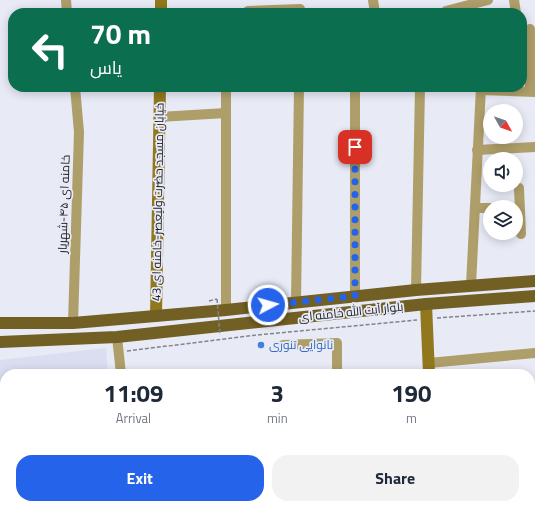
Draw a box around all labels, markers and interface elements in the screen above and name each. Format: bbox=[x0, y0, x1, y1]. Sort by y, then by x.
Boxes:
text: 70 m bbox=[90, 12, 151, 55]
icon: left bbox=[24, 24, 76, 76]
text: یاس bbox=[90, 54, 122, 81]
street label: خیابان مسجد حضرت ولیعصر-خامنه ای 43 bbox=[146, 103, 169, 301]
north arrow bbox=[483, 104, 523, 144]
map controls bbox=[483, 104, 523, 240]
pin bbox=[338, 130, 372, 164]
icon: arrive bbox=[344, 136, 366, 158]
button: sound bbox=[483, 152, 523, 192]
street label: خامنه ای ۴۵-شهریار bbox=[52, 154, 75, 255]
button: layers bbox=[483, 200, 523, 240]
position arrow bbox=[247, 284, 289, 326]
street label: بلوار آیت الله خامنه ای bbox=[298, 297, 404, 326]
place label: نانوایی تنوری bbox=[269, 335, 333, 354]
marker: نانوایی تنوری bbox=[256, 340, 266, 350]
text: 11:09 bbox=[104, 375, 163, 411]
text: 3 bbox=[271, 375, 284, 411]
text: 190 bbox=[391, 375, 431, 411]
text: Arrival bbox=[116, 408, 151, 428]
text: min bbox=[267, 408, 288, 428]
text: m bbox=[406, 408, 417, 428]
button: Exit bbox=[16, 455, 264, 501]
button: Share bbox=[272, 455, 519, 501]

